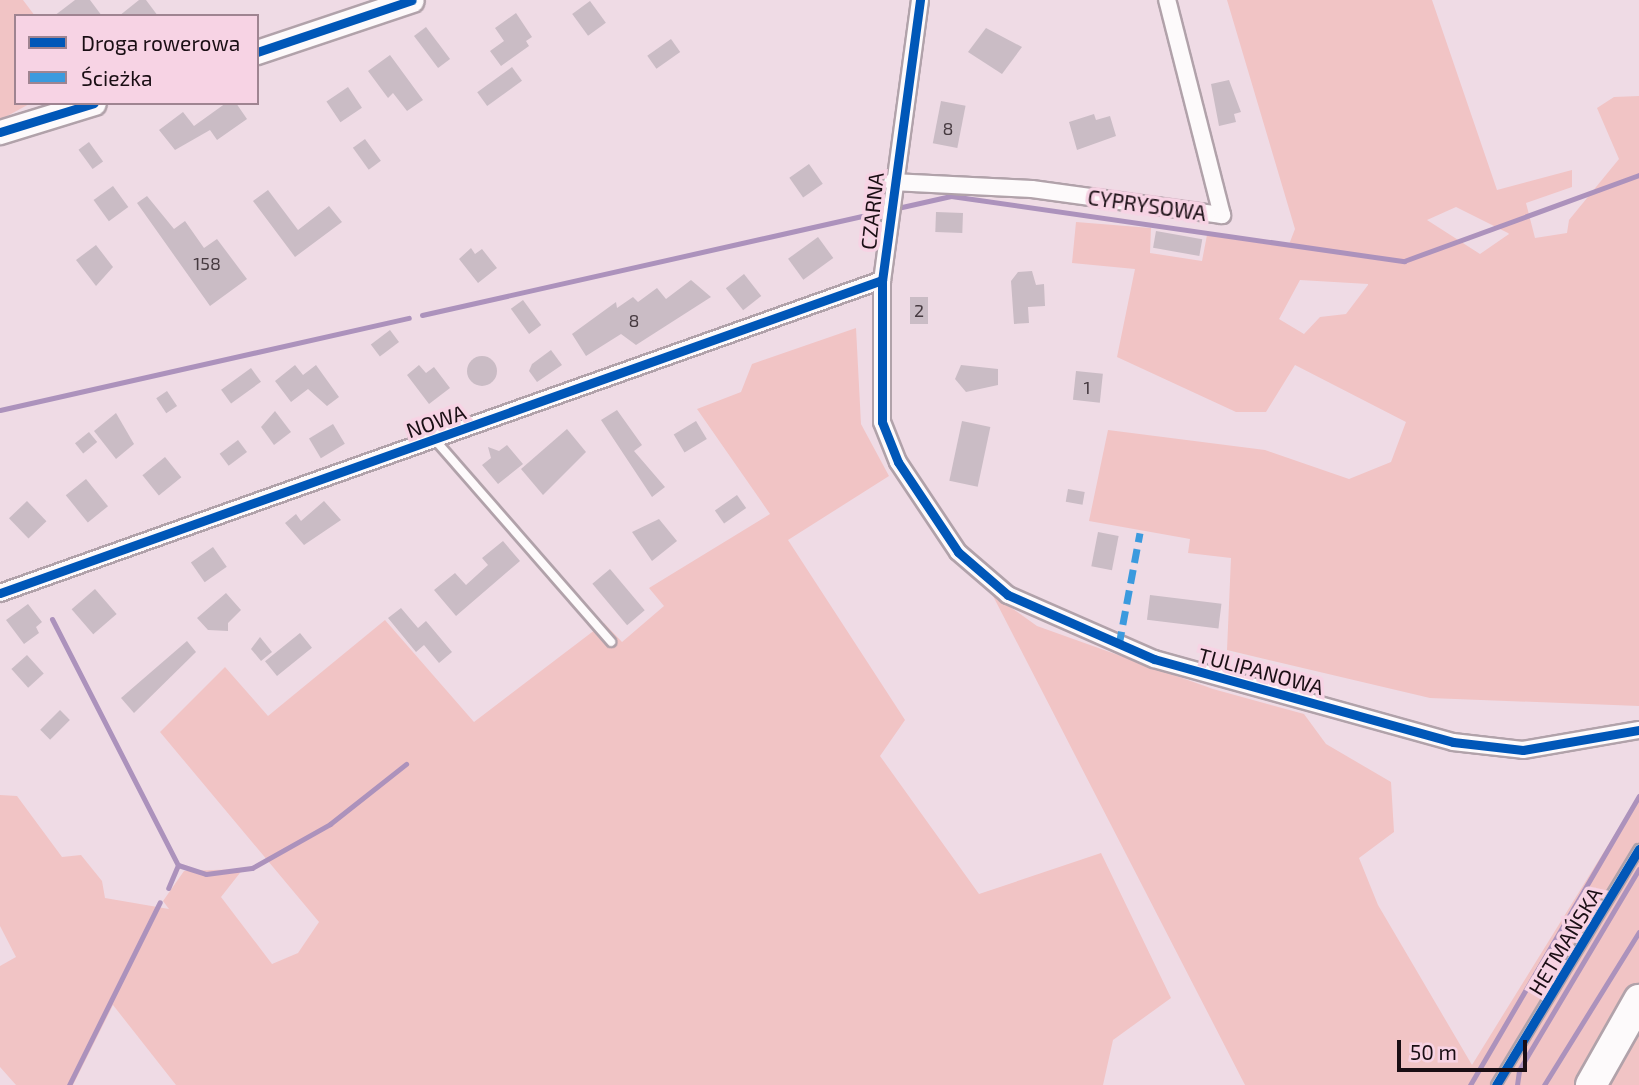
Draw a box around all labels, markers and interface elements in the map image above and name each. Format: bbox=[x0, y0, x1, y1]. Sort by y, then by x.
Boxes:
legend bbox=[14, 14, 259, 105]
text: Droga rowerowa bbox=[81, 30, 240, 55]
text: Ścieżka bbox=[81, 65, 152, 90]
house number: 8 bbox=[943, 117, 953, 139]
street label: CZARNA bbox=[855, 171, 889, 251]
street label: CYPRYSOWA bbox=[1086, 184, 1208, 226]
house number: 158 bbox=[193, 252, 221, 274]
house number: 2 bbox=[914, 299, 924, 321]
house number: 8 bbox=[629, 309, 639, 331]
house number: 1 bbox=[1083, 376, 1091, 398]
street label: NOWA bbox=[403, 399, 469, 443]
street label: TULIPANOWA bbox=[1196, 642, 1326, 700]
street label: HETMAŃSKA bbox=[1523, 882, 1607, 1000]
scale bar bbox=[1401, 1026, 1530, 1070]
text: 50 m bbox=[1410, 1039, 1457, 1064]

